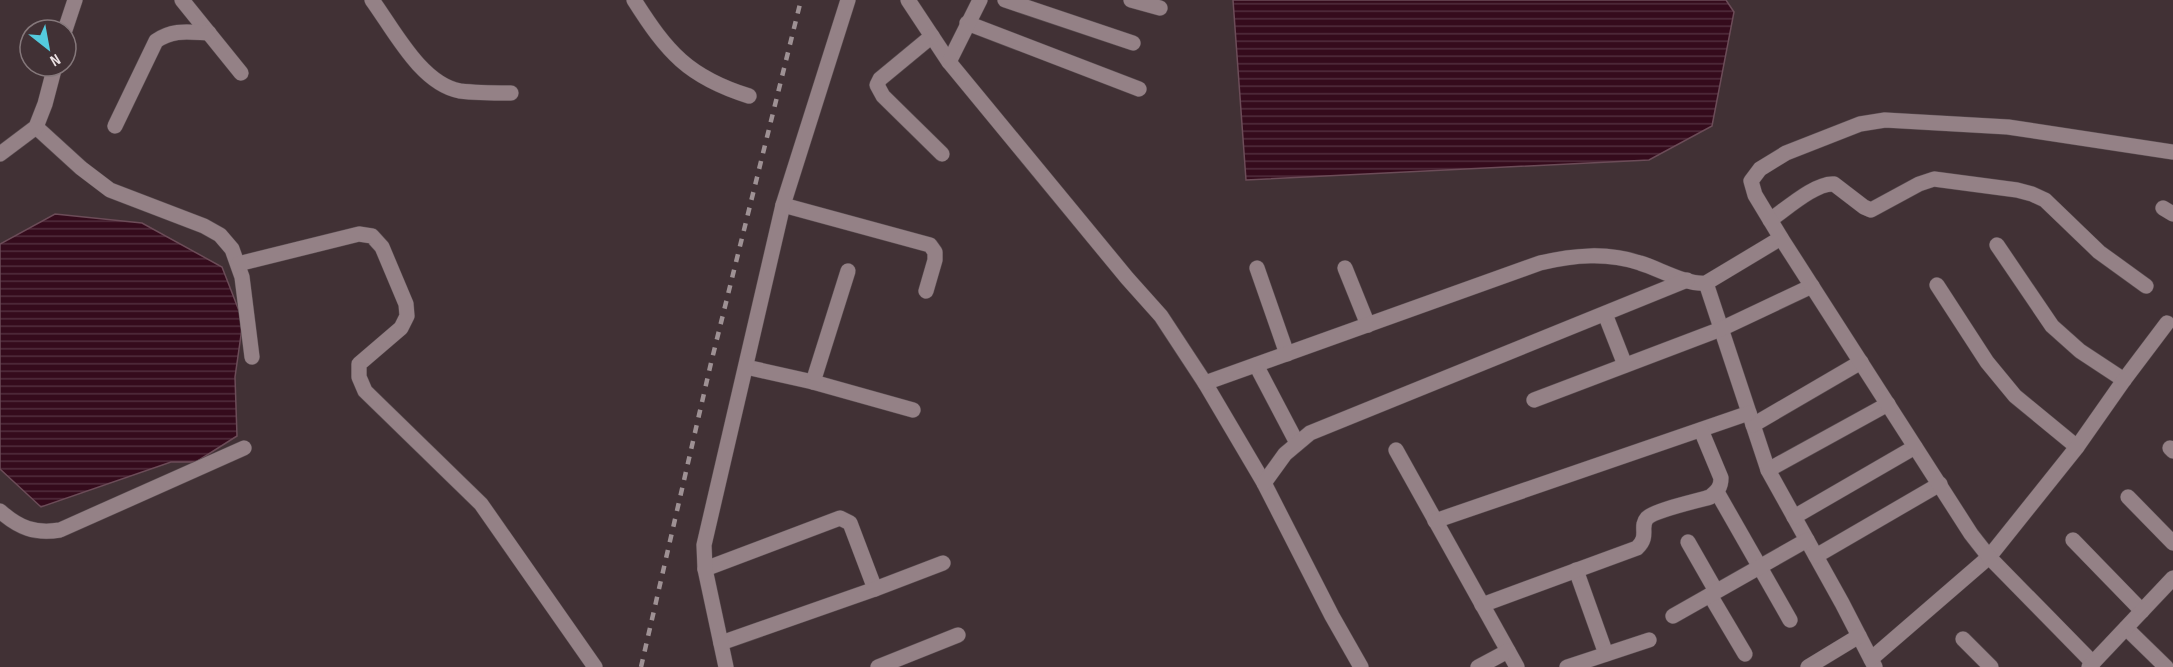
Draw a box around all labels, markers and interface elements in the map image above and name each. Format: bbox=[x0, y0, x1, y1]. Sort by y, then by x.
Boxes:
north arrow bbox=[18, 18, 78, 78]
text: N bbox=[46, 49, 64, 70]

